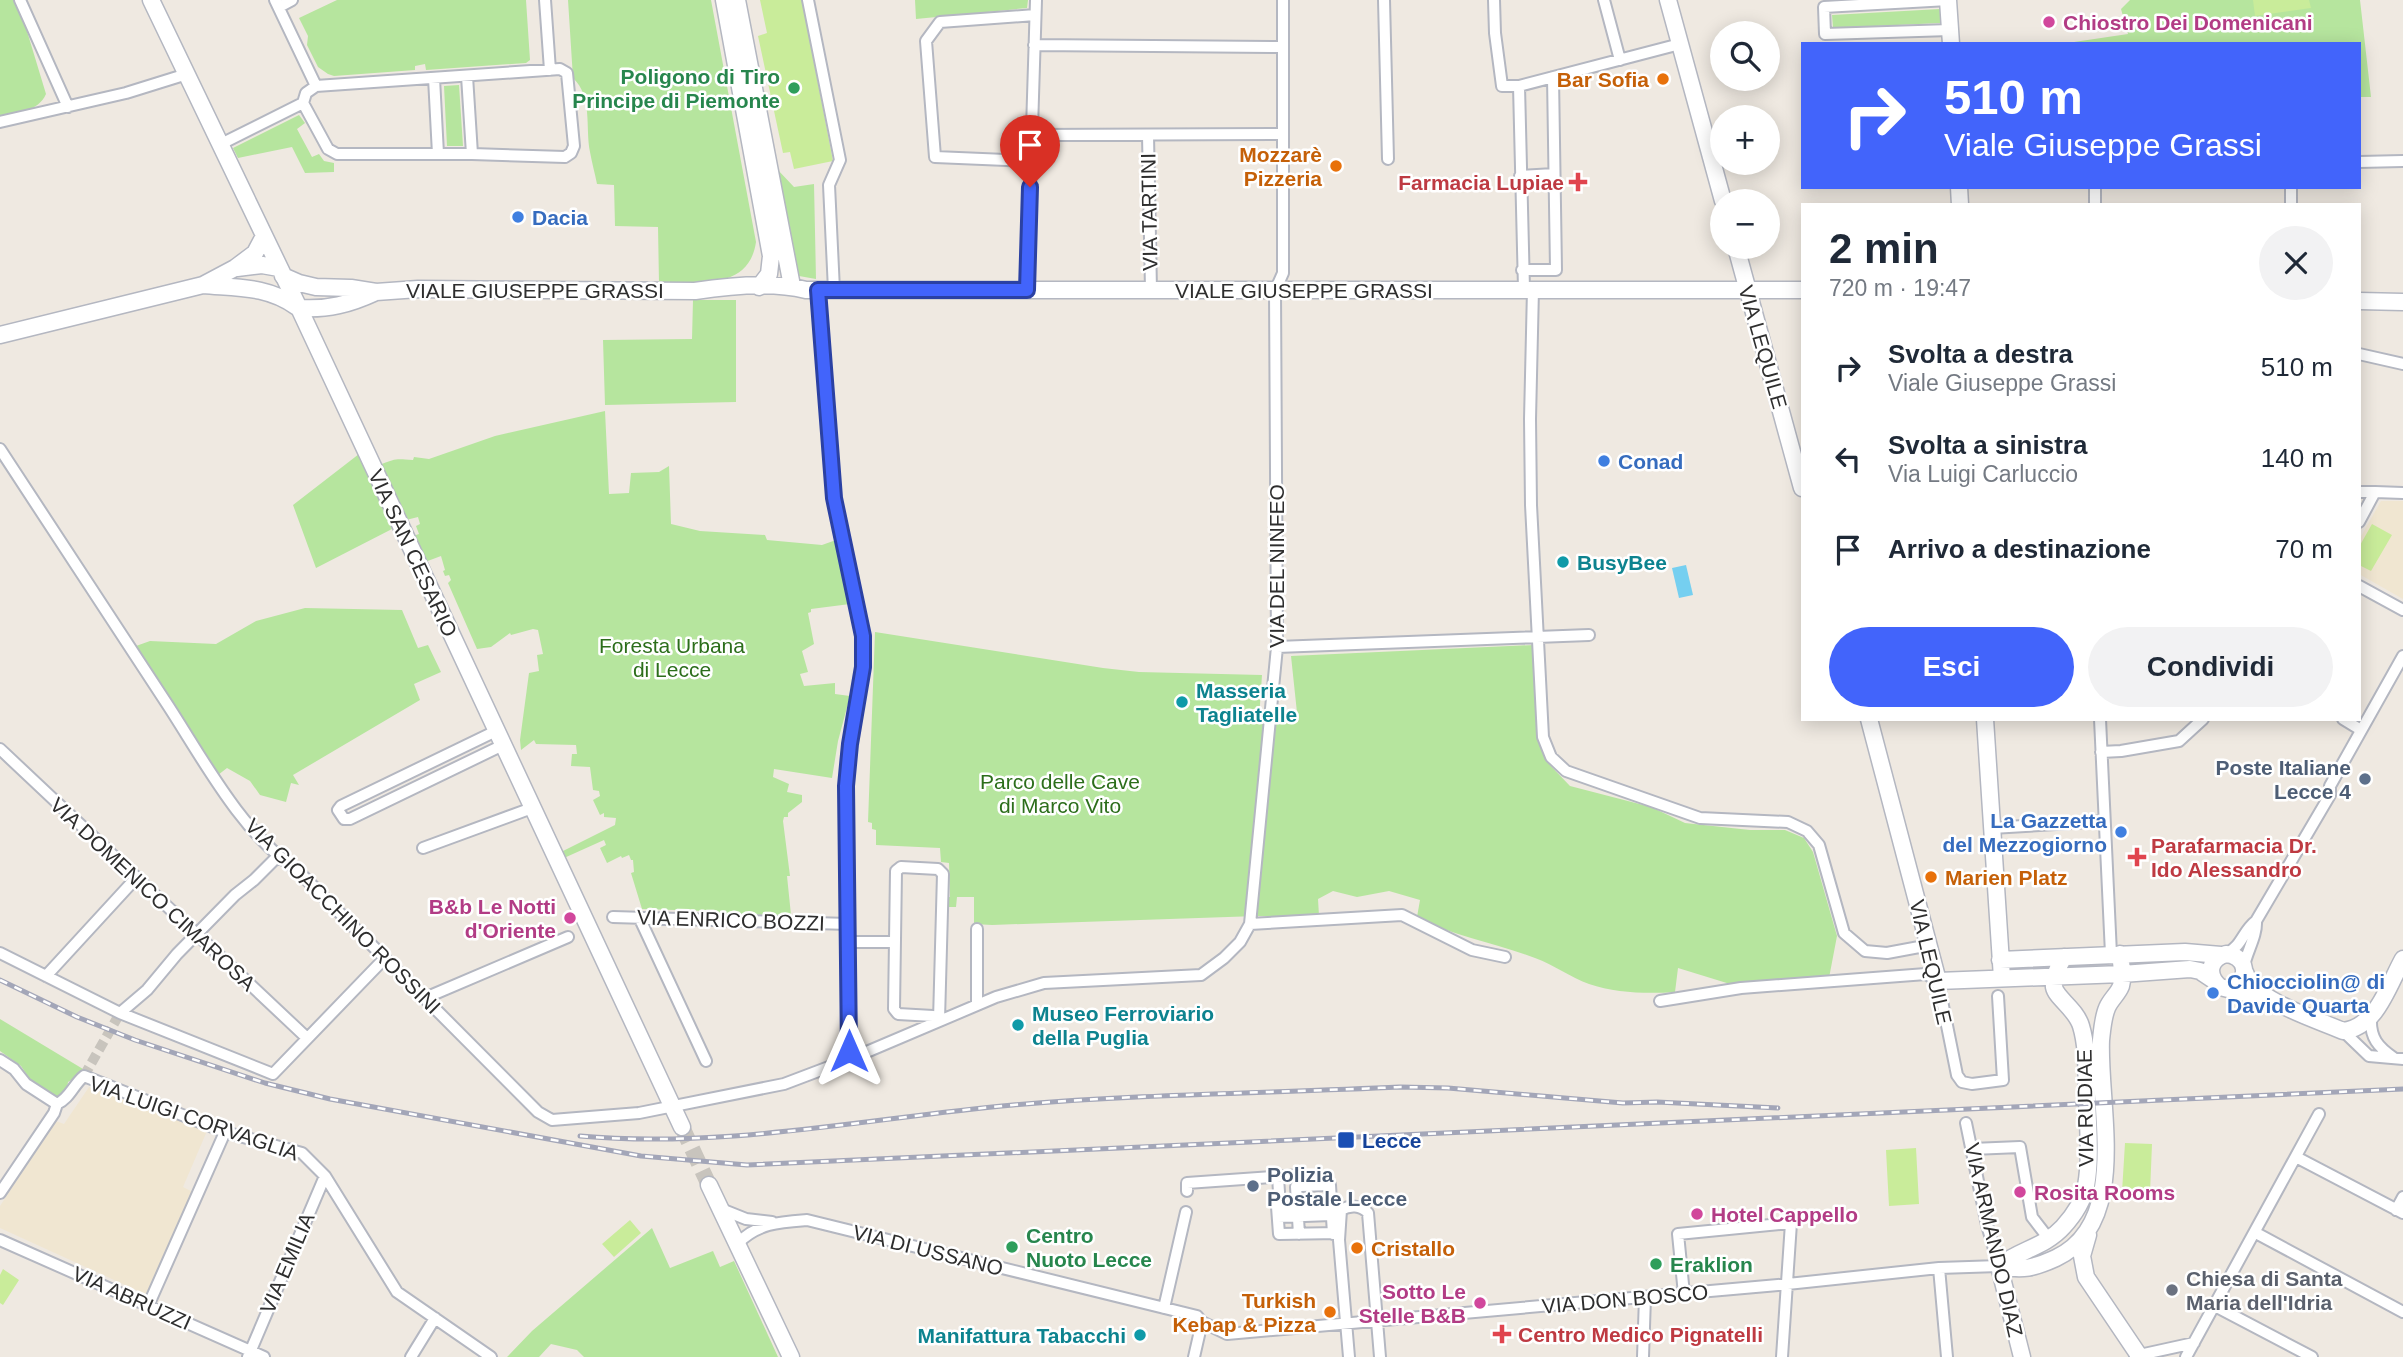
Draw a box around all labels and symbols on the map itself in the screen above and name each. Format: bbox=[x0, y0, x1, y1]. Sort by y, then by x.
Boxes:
place label: Chiostro Dei Domenicani bbox=[2063, 11, 2313, 34]
marker: Chiostro Dei Domenicani bbox=[2041, 14, 2057, 30]
place label: Poligono di Tiro Principe di Piemonte bbox=[572, 65, 780, 112]
place label: Bar Sofia bbox=[1557, 68, 1649, 91]
marker: Bar Sofia bbox=[1655, 71, 1671, 87]
marker: Poligono di Tiro Principe di Piemonte bbox=[786, 80, 802, 96]
pin bbox=[1000, 115, 1060, 187]
place label: Mozzarè Pizzeria bbox=[1239, 143, 1322, 190]
street label: VIA TARTINI bbox=[1136, 153, 1162, 271]
marker: Mozzarè Pizzeria bbox=[1328, 158, 1344, 174]
place label: Farmacia Lupiae bbox=[1398, 171, 1564, 194]
marker: Farmacia Lupiae bbox=[1570, 174, 1586, 190]
place label: Dacia bbox=[532, 206, 588, 229]
marker: Dacia bbox=[510, 209, 526, 225]
street label: VIALE GIUSEPPE GRASSI bbox=[406, 279, 664, 302]
street label: VIALE GIUSEPPE GRASSI bbox=[1175, 279, 1433, 302]
street label: VIA LEQUILE bbox=[1734, 283, 1792, 411]
place label: Conad bbox=[1618, 450, 1683, 473]
marker: Conad bbox=[1596, 453, 1612, 469]
street label: VIA SAN CESARIO bbox=[364, 466, 462, 640]
street label: VIA DEL NINFEO bbox=[1265, 484, 1288, 648]
place label: BusyBee bbox=[1577, 551, 1667, 574]
marker: BusyBee bbox=[1555, 554, 1571, 570]
park label: Foresta Urbana di Lecce bbox=[599, 634, 745, 681]
place label: Masseria Tagliatelle bbox=[1196, 679, 1297, 726]
marker: Masseria Tagliatelle bbox=[1174, 694, 1190, 710]
place label: Poste Italiane Lecce 4 bbox=[2216, 756, 2351, 803]
park label: Parco delle Cave di Marco Vito bbox=[980, 770, 1140, 817]
marker: Poste Italiane Lecce 4 bbox=[2357, 771, 2373, 787]
street label: VIA DOMENICO CIMAROSA bbox=[46, 793, 260, 995]
place label: La Gazzetta del Mezzogiorno bbox=[1943, 809, 2107, 856]
street label: VIA GIOACCHINO ROSSINI bbox=[241, 814, 445, 1018]
marker: La Gazzetta del Mezzogiorno bbox=[2113, 824, 2129, 840]
place label: Parafarmacia Dr. Ido Alessandro bbox=[2151, 834, 2317, 881]
marker: Parafarmacia Dr. Ido Alessandro bbox=[2129, 849, 2145, 865]
place label: Marien Platz bbox=[1945, 866, 2068, 889]
marker: Marien Platz bbox=[1923, 869, 1939, 885]
place label: B&b Le Notti d'Oriente bbox=[429, 895, 556, 942]
street label: VIA LEQUILE bbox=[1905, 897, 1957, 1027]
street label: VIA ENRICO BOZZI bbox=[637, 905, 825, 935]
marker: B&b Le Notti d'Oriente bbox=[562, 910, 578, 926]
place label: Chiocciolin@ di Davide Quarta bbox=[2227, 970, 2385, 1017]
marker: Chiocciolin@ di Davide Quarta bbox=[2205, 985, 2221, 1001]
place label: Museo Ferroviario della Puglia bbox=[1032, 1002, 1214, 1049]
position arrow bbox=[812, 1014, 886, 1088]
marker: Museo Ferroviario della Puglia bbox=[1010, 1017, 1026, 1033]
street label: VIA RUDIAE bbox=[2072, 1049, 2098, 1167]
street label: VIA LUIGI CORVAGLIA bbox=[86, 1071, 302, 1165]
place label: Lecce bbox=[1362, 1129, 1422, 1152]
marker: Lecce bbox=[1336, 1130, 1356, 1150]
street label: VIA ARMANDO DIAZ bbox=[1960, 1141, 2028, 1339]
place label: Polizia Postale Lecce bbox=[1267, 1163, 1407, 1210]
marker: Polizia Postale Lecce bbox=[1245, 1178, 1261, 1194]
place label: Rosita Rooms bbox=[2034, 1181, 2175, 1204]
marker: Rosita Rooms bbox=[2012, 1184, 2028, 1200]
place label: Hotel Cappello bbox=[1711, 1203, 1858, 1226]
marker: Hotel Cappello bbox=[1689, 1206, 1705, 1222]
street label: VIA EMILIA bbox=[255, 1209, 319, 1317]
street label: VIA DI USSANO bbox=[850, 1220, 1006, 1280]
place label: Centro Nuoto Lecce bbox=[1026, 1224, 1152, 1271]
place label: Cristallo bbox=[1371, 1237, 1455, 1260]
marker: Centro Nuoto Lecce bbox=[1004, 1239, 1020, 1255]
marker: Cristallo bbox=[1349, 1240, 1365, 1256]
place label: Eraklion bbox=[1670, 1253, 1753, 1276]
marker: Eraklion bbox=[1648, 1256, 1664, 1272]
street label: VIA ABRUZZI bbox=[69, 1262, 195, 1334]
place label: Chiesa di Santa Maria dell'Idria bbox=[2186, 1267, 2343, 1314]
place label: Sotto Le Stelle B&B bbox=[1359, 1280, 1466, 1327]
street label: VIA DON BOSCO bbox=[1541, 1280, 1709, 1318]
marker: Chiesa di Santa Maria dell'Idria bbox=[2164, 1282, 2180, 1298]
place label: Turkish Kebap & Pizza bbox=[1172, 1289, 1316, 1336]
marker: Sotto Le Stelle B&B bbox=[1472, 1295, 1488, 1311]
marker: Turkish Kebap & Pizza bbox=[1322, 1304, 1338, 1320]
place label: Centro Medico Pignatelli bbox=[1518, 1323, 1763, 1346]
place label: Manifattura Tabacchi bbox=[918, 1324, 1126, 1347]
marker: Centro Medico Pignatelli bbox=[1492, 1324, 1512, 1344]
marker: Manifattura Tabacchi bbox=[1132, 1327, 1148, 1343]

